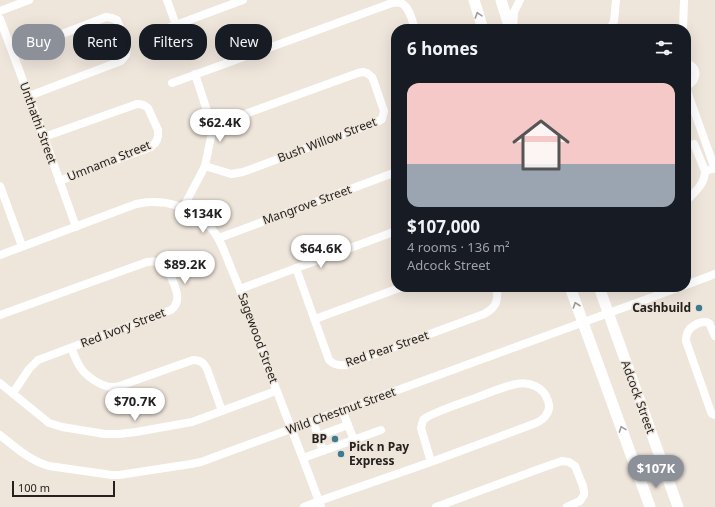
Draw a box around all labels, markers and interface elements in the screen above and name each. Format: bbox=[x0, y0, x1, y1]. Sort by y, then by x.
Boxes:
one-way arrow bbox=[474, 11, 483, 18]
chip: Buy bbox=[12, 24, 65, 60]
chip: Rent bbox=[73, 24, 131, 60]
chip: Filters bbox=[139, 24, 207, 60]
chip: New bbox=[215, 24, 272, 60]
text: 6 homes bbox=[407, 37, 478, 60]
icon: filters bbox=[653, 37, 675, 59]
street label: Unthathi Street bbox=[16, 79, 61, 167]
pin: $62.4K bbox=[187, 109, 253, 143]
icon: home bbox=[505, 109, 577, 181]
text: $62.4K bbox=[199, 113, 241, 131]
street label: Bush Willow Street bbox=[275, 113, 380, 166]
street label: Umnama Street bbox=[64, 136, 154, 185]
street label: Mangrove Street bbox=[260, 180, 354, 229]
pin: $134K bbox=[175, 200, 231, 234]
text: $134K bbox=[184, 204, 222, 222]
text: $107,000 bbox=[407, 215, 480, 238]
pin: $64.6K bbox=[288, 235, 354, 269]
text: 4 rooms · 136 m² bbox=[407, 238, 510, 256]
text: $64.6K bbox=[300, 239, 342, 257]
pin: $89.2K bbox=[152, 251, 218, 285]
text: $89.2K bbox=[164, 255, 206, 273]
text: Adcock Street bbox=[407, 256, 490, 274]
street label: Sagewood Street bbox=[234, 290, 283, 386]
place label: Cashbuild bbox=[632, 299, 691, 316]
one-way arrow bbox=[573, 302, 581, 309]
street label: Red Ivory Street bbox=[78, 303, 168, 352]
marker: Cashbuild bbox=[694, 303, 704, 313]
street label: Red Pear Street bbox=[343, 326, 431, 371]
street label: Adcock Street bbox=[617, 358, 660, 436]
street label: Wild Chestnut Street bbox=[284, 383, 399, 438]
pin: $70.7K bbox=[102, 388, 168, 422]
text: $70.7K bbox=[114, 392, 156, 410]
one-way arrow bbox=[618, 426, 626, 433]
place label: BP bbox=[312, 430, 327, 447]
marker: BP bbox=[330, 434, 340, 444]
place label: Pick n Pay Express bbox=[349, 438, 409, 469]
marker: Pick n Pay Express bbox=[336, 449, 346, 459]
pin: $107K bbox=[628, 455, 684, 489]
text: $107K bbox=[637, 459, 675, 477]
scale bar bbox=[12, 479, 115, 498]
text: 100 m bbox=[18, 480, 50, 495]

